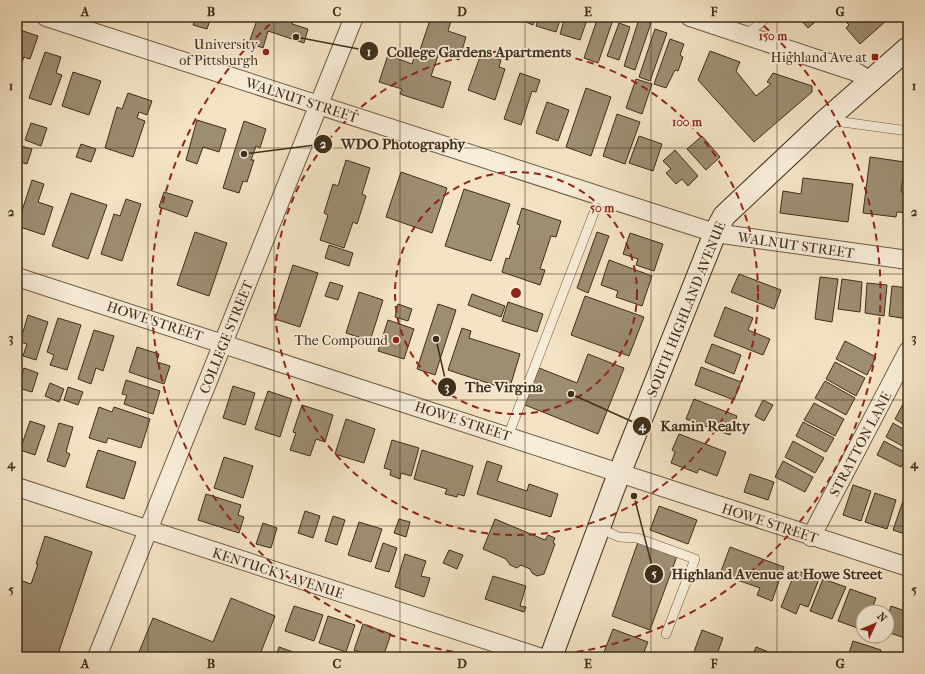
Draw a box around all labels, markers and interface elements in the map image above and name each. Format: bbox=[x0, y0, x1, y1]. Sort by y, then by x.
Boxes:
text: A bbox=[80, 4, 90, 19]
text: B bbox=[207, 4, 216, 19]
text: C bbox=[333, 4, 342, 19]
text: D bbox=[457, 4, 467, 19]
text: E bbox=[584, 4, 592, 19]
text: F bbox=[710, 4, 718, 19]
text: G bbox=[835, 4, 845, 19]
text: 150 m bbox=[759, 29, 788, 43]
place label: University of Pittsburgh bbox=[179, 36, 259, 69]
callout: College Gardens Apartments bbox=[359, 38, 580, 65]
text: College Gardens Apartments bbox=[387, 43, 572, 61]
text: 1 bbox=[367, 45, 371, 59]
marker: University of Pittsburgh bbox=[261, 47, 271, 57]
place label: Highland Ave at bbox=[771, 49, 867, 66]
marker: Highland Ave at bbox=[870, 52, 880, 62]
street label: WALNUT STREET bbox=[242, 74, 361, 127]
text: 1 bbox=[9, 78, 14, 93]
text: 1 bbox=[912, 78, 917, 93]
text: 100 m bbox=[672, 115, 703, 129]
callout: WDO Photography bbox=[313, 130, 473, 157]
text: WDO Photography bbox=[340, 135, 466, 153]
text: 2 bbox=[320, 137, 327, 151]
text: 50 m bbox=[590, 201, 615, 215]
text: 2 bbox=[8, 204, 15, 219]
text: 2 bbox=[911, 204, 918, 219]
street label: SOUTH HIGHLAND AVENUE bbox=[643, 219, 730, 399]
street label: WALNUT STREET bbox=[736, 229, 856, 262]
street label: COLLEGE STREET bbox=[196, 278, 257, 396]
centre of rings bbox=[509, 286, 523, 300]
street label: HOWE STREET bbox=[105, 298, 206, 345]
text: 3 bbox=[8, 330, 14, 346]
text: 3 bbox=[911, 330, 917, 346]
place label: The Compound bbox=[294, 332, 388, 349]
marker: The Compound bbox=[391, 335, 401, 345]
callout: The Virgina bbox=[437, 374, 551, 401]
text: The Virgina bbox=[464, 378, 544, 396]
text: 3 bbox=[445, 380, 450, 395]
street label: STRATTON LANE bbox=[826, 389, 895, 500]
street label: HOWE STREET bbox=[413, 398, 514, 445]
callout: Kamin Realty bbox=[632, 413, 757, 440]
text: Kamin Realty bbox=[660, 417, 751, 435]
text: 4 bbox=[637, 419, 646, 434]
text: 4 bbox=[6, 456, 16, 472]
text: 4 bbox=[909, 456, 919, 472]
street label: HOWE STREET bbox=[720, 500, 821, 547]
street label: KENTUCKY AVENUE bbox=[210, 544, 346, 603]
callout: Highland Avenue at Howe Street bbox=[644, 560, 891, 587]
text: Highland Avenue at Howe Street bbox=[672, 565, 883, 583]
text: 5 bbox=[651, 567, 657, 581]
text: 5 bbox=[8, 582, 14, 597]
text: 5 bbox=[911, 582, 917, 597]
north arrow bbox=[855, 604, 895, 644]
text: N bbox=[874, 610, 890, 625]
text: A bbox=[80, 656, 90, 671]
text: B bbox=[207, 656, 216, 671]
text: C bbox=[333, 656, 342, 671]
text: D bbox=[457, 656, 467, 671]
text: E bbox=[584, 656, 592, 671]
text: F bbox=[710, 656, 718, 671]
text: G bbox=[835, 656, 845, 671]

